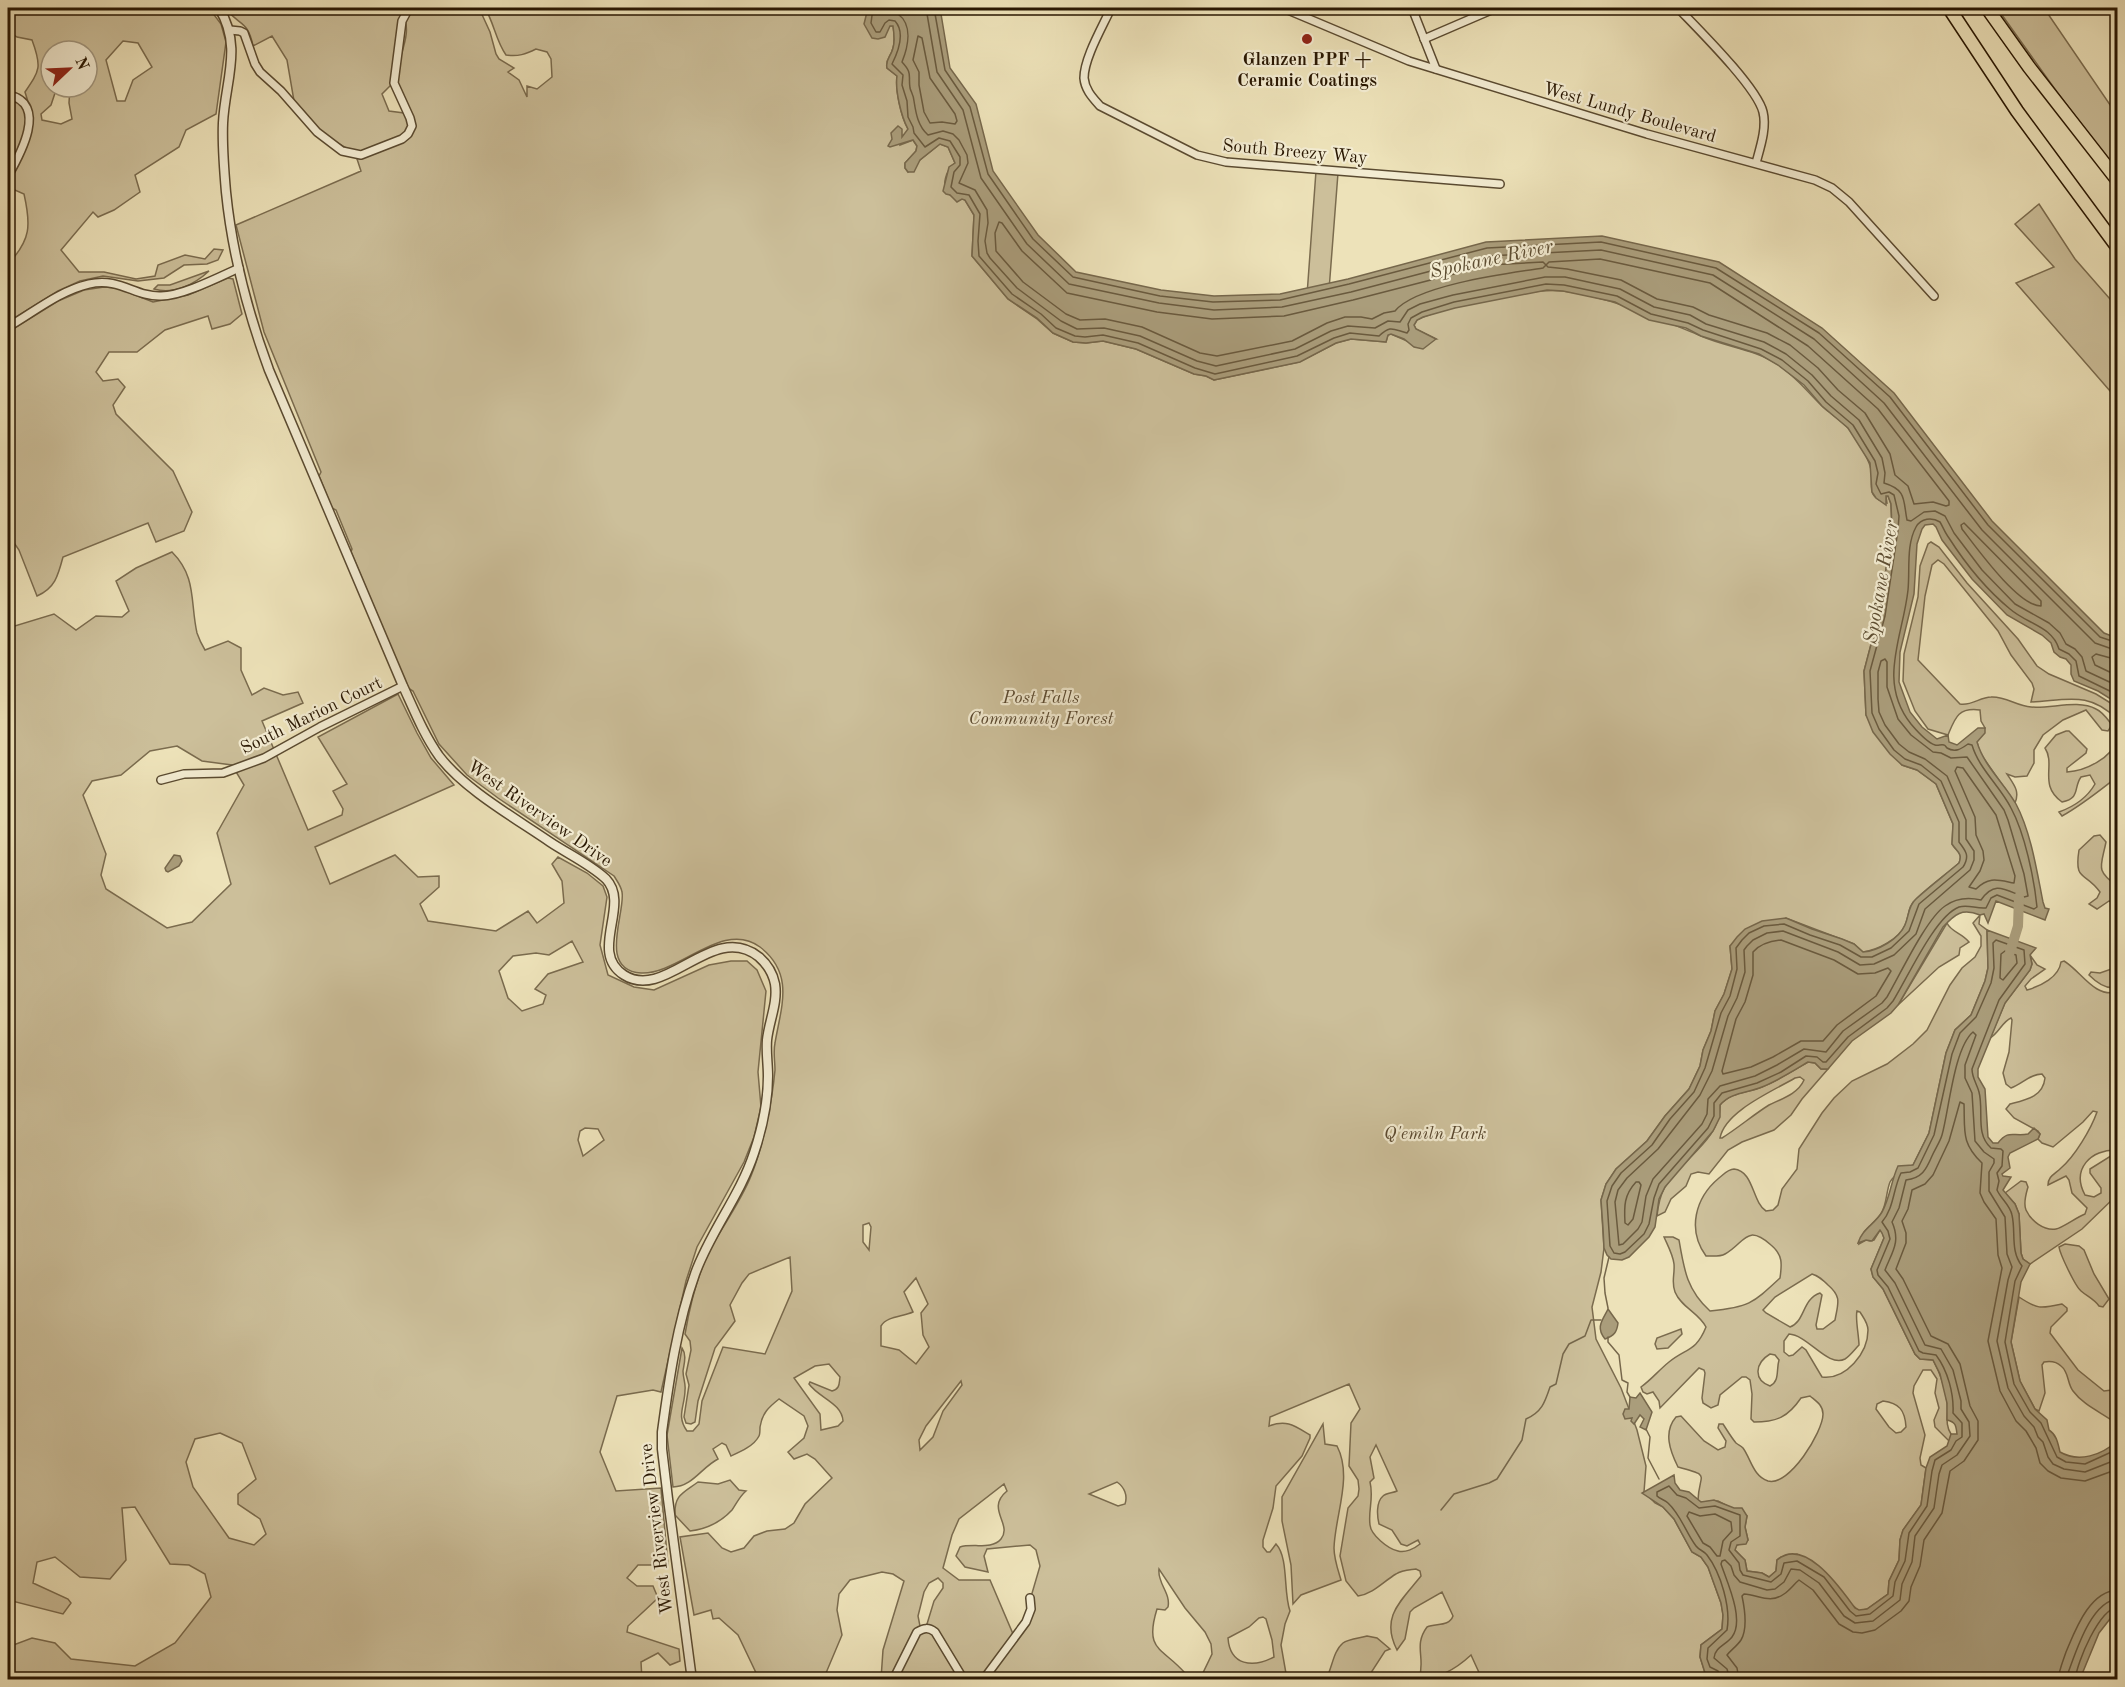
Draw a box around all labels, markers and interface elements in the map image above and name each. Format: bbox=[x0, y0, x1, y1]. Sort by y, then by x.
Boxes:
marker: Glanzen PPF + Ceramic Coatings bbox=[1300, 32, 1314, 46]
north arrow bbox=[39, 39, 99, 99]
place label: Glanzen PPF + Ceramic Coatings bbox=[1237, 51, 1377, 90]
text: N bbox=[71, 55, 91, 73]
street label: West Lundy Boulevard bbox=[1541, 80, 1718, 146]
street label: South Breezy Way bbox=[1222, 137, 1369, 167]
water label: Spokane River bbox=[1428, 237, 1555, 283]
water label: Spokane River bbox=[1861, 518, 1903, 646]
street label: South Marion Court bbox=[238, 674, 385, 758]
park label: Post Falls Community Forest bbox=[968, 689, 1114, 728]
street label: West Riverview Drive bbox=[464, 757, 615, 871]
park label: Q'emiln Park bbox=[1384, 1125, 1487, 1143]
street label: West Riverview Drive bbox=[638, 1442, 676, 1615]

